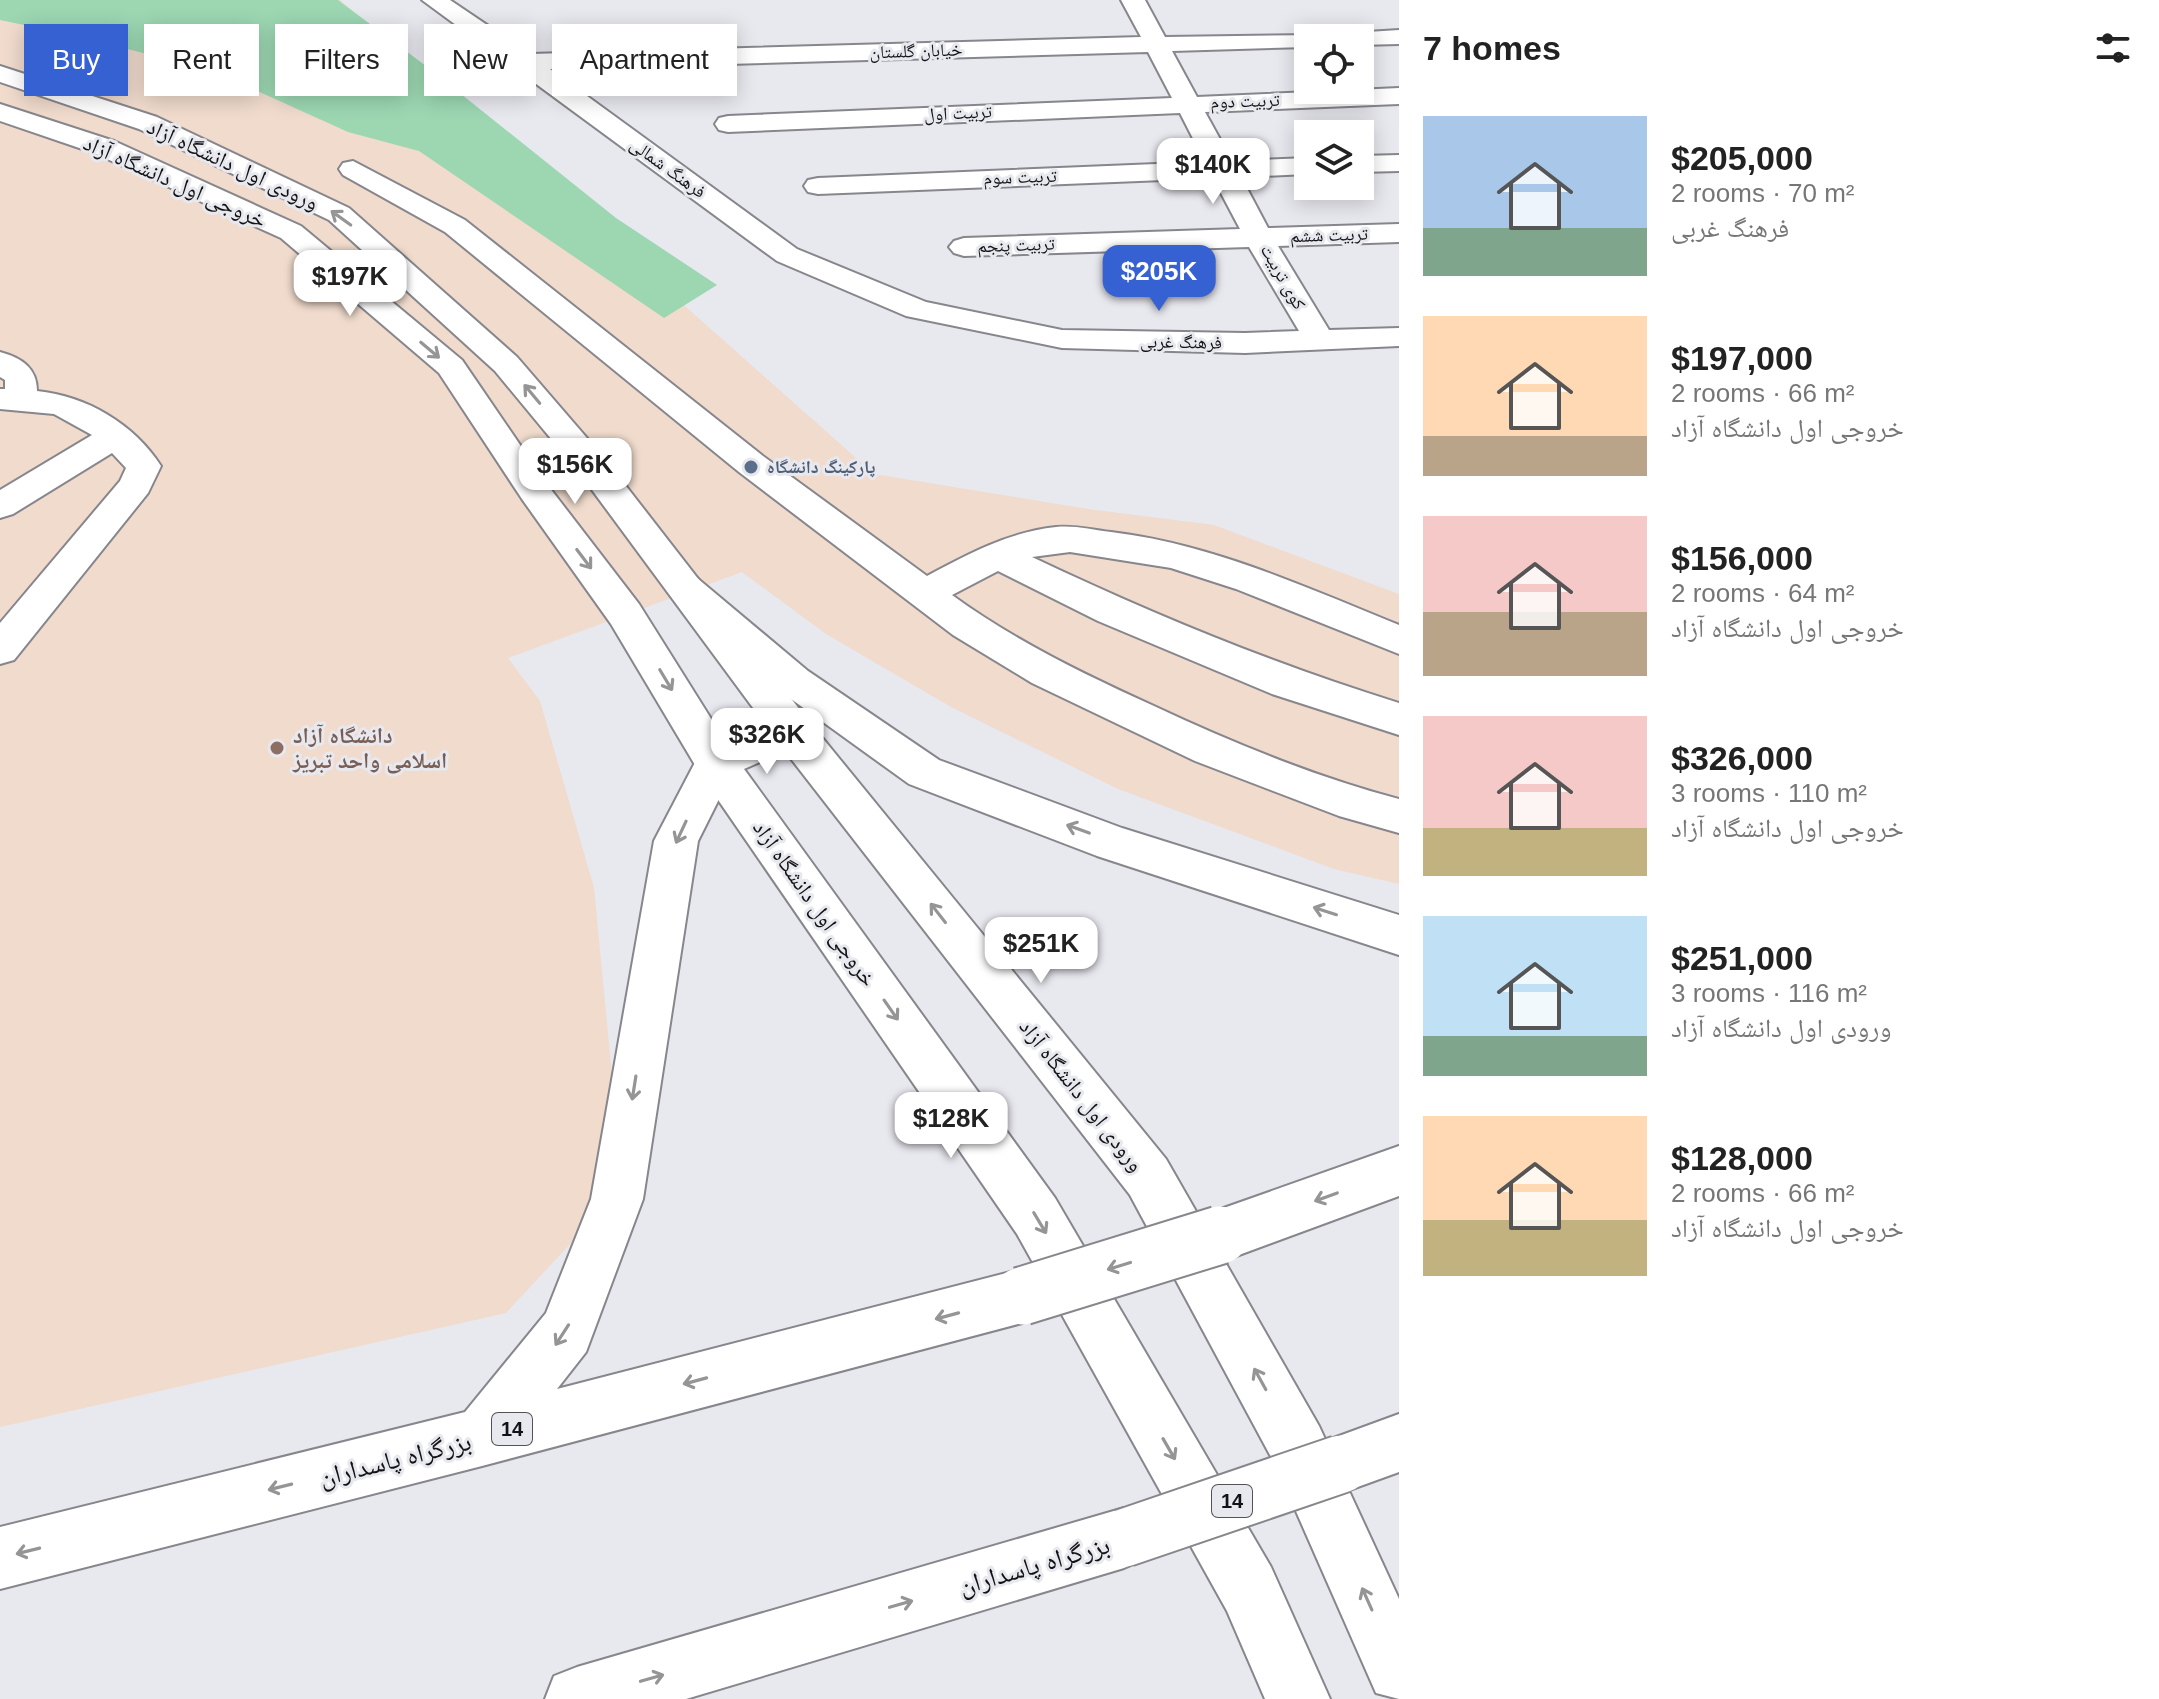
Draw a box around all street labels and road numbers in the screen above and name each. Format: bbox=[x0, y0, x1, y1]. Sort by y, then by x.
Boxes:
street label: خیابان گلستان bbox=[869, 39, 963, 64]
street label: تربیت دوم bbox=[1210, 90, 1280, 114]
street label: تربیت اول bbox=[924, 101, 993, 126]
street label: ورودی اول دانشگاه آزاد bbox=[143, 114, 323, 216]
street label: خروجی اول دانشگاه آزاد bbox=[79, 130, 270, 234]
street label: فرهنگ شمالی bbox=[626, 134, 710, 203]
street label: تربیت سوم bbox=[983, 166, 1057, 190]
street label: تربیت ششم bbox=[1290, 224, 1368, 248]
street label: تربیت پنجم bbox=[977, 234, 1055, 258]
street label: کوی تربیت bbox=[1256, 241, 1310, 314]
street label: فرهنگ غربی bbox=[1140, 331, 1222, 354]
street label: خروجی اول دانشگاه آزاد bbox=[747, 815, 881, 992]
street label: ورودی اول دانشگاه آزاد bbox=[1014, 1014, 1149, 1177]
road number: 14 bbox=[492, 1413, 532, 1445]
street label: بزرگراه پاسداران bbox=[316, 1426, 474, 1494]
road number: 14 bbox=[1212, 1485, 1252, 1517]
street label: بزرگراه پاسداران bbox=[955, 1529, 1113, 1602]

